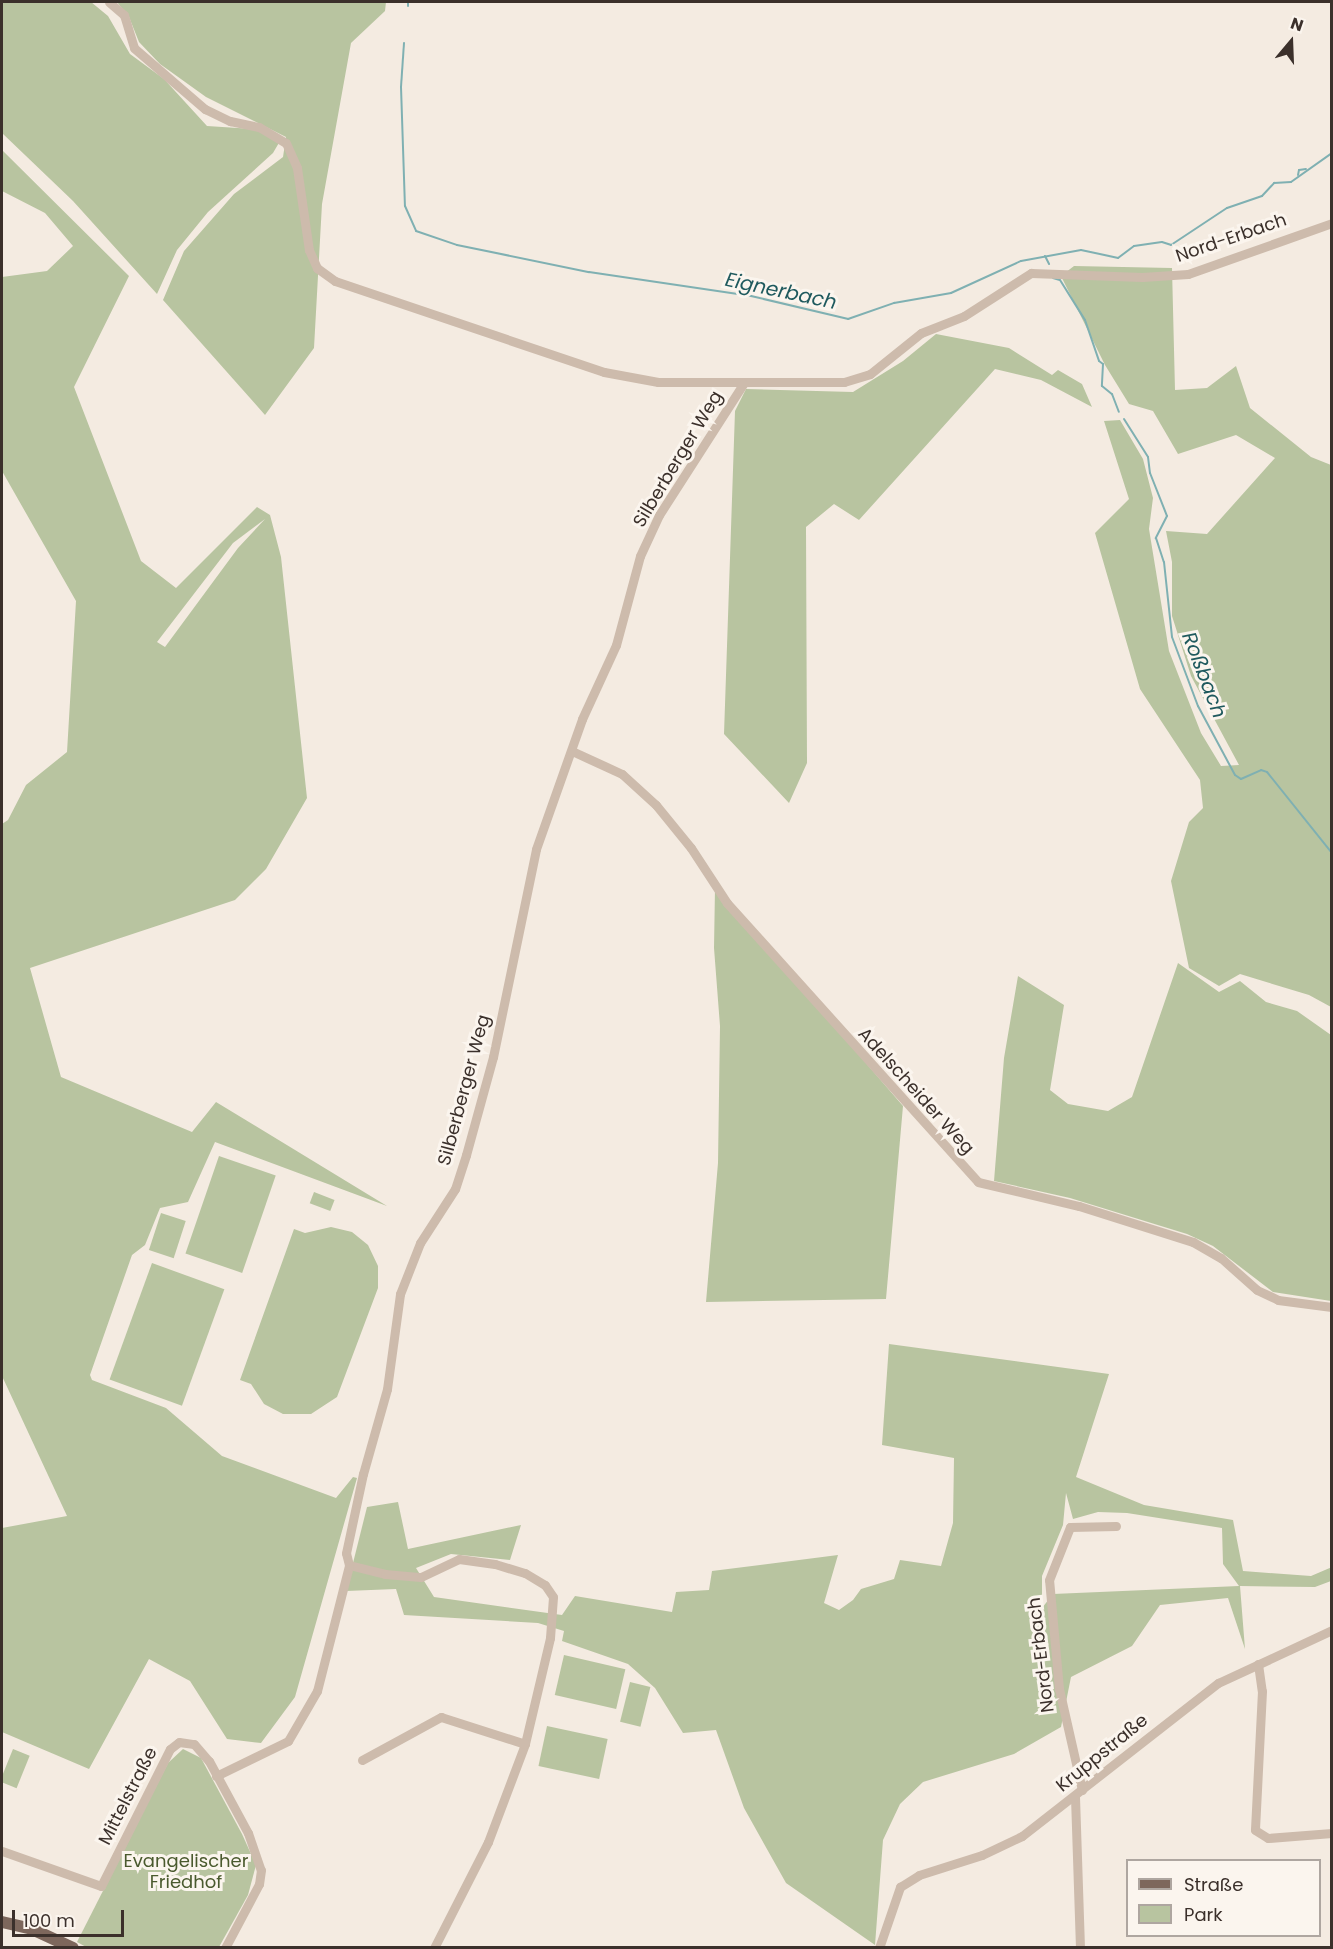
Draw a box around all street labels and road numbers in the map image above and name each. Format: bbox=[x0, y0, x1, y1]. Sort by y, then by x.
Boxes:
street label: Nord-Erbach bbox=[1173, 209, 1289, 267]
street label: Silberberger Weg bbox=[629, 387, 727, 531]
street label: Silberberger Weg bbox=[433, 1012, 495, 1168]
street label: Adelscheider Weg bbox=[853, 1023, 979, 1159]
street label: Nord-Erbach bbox=[1023, 1596, 1059, 1714]
street label: Kruppstraße bbox=[1052, 1709, 1152, 1797]
street label: Mittelstraße bbox=[94, 1743, 162, 1849]

